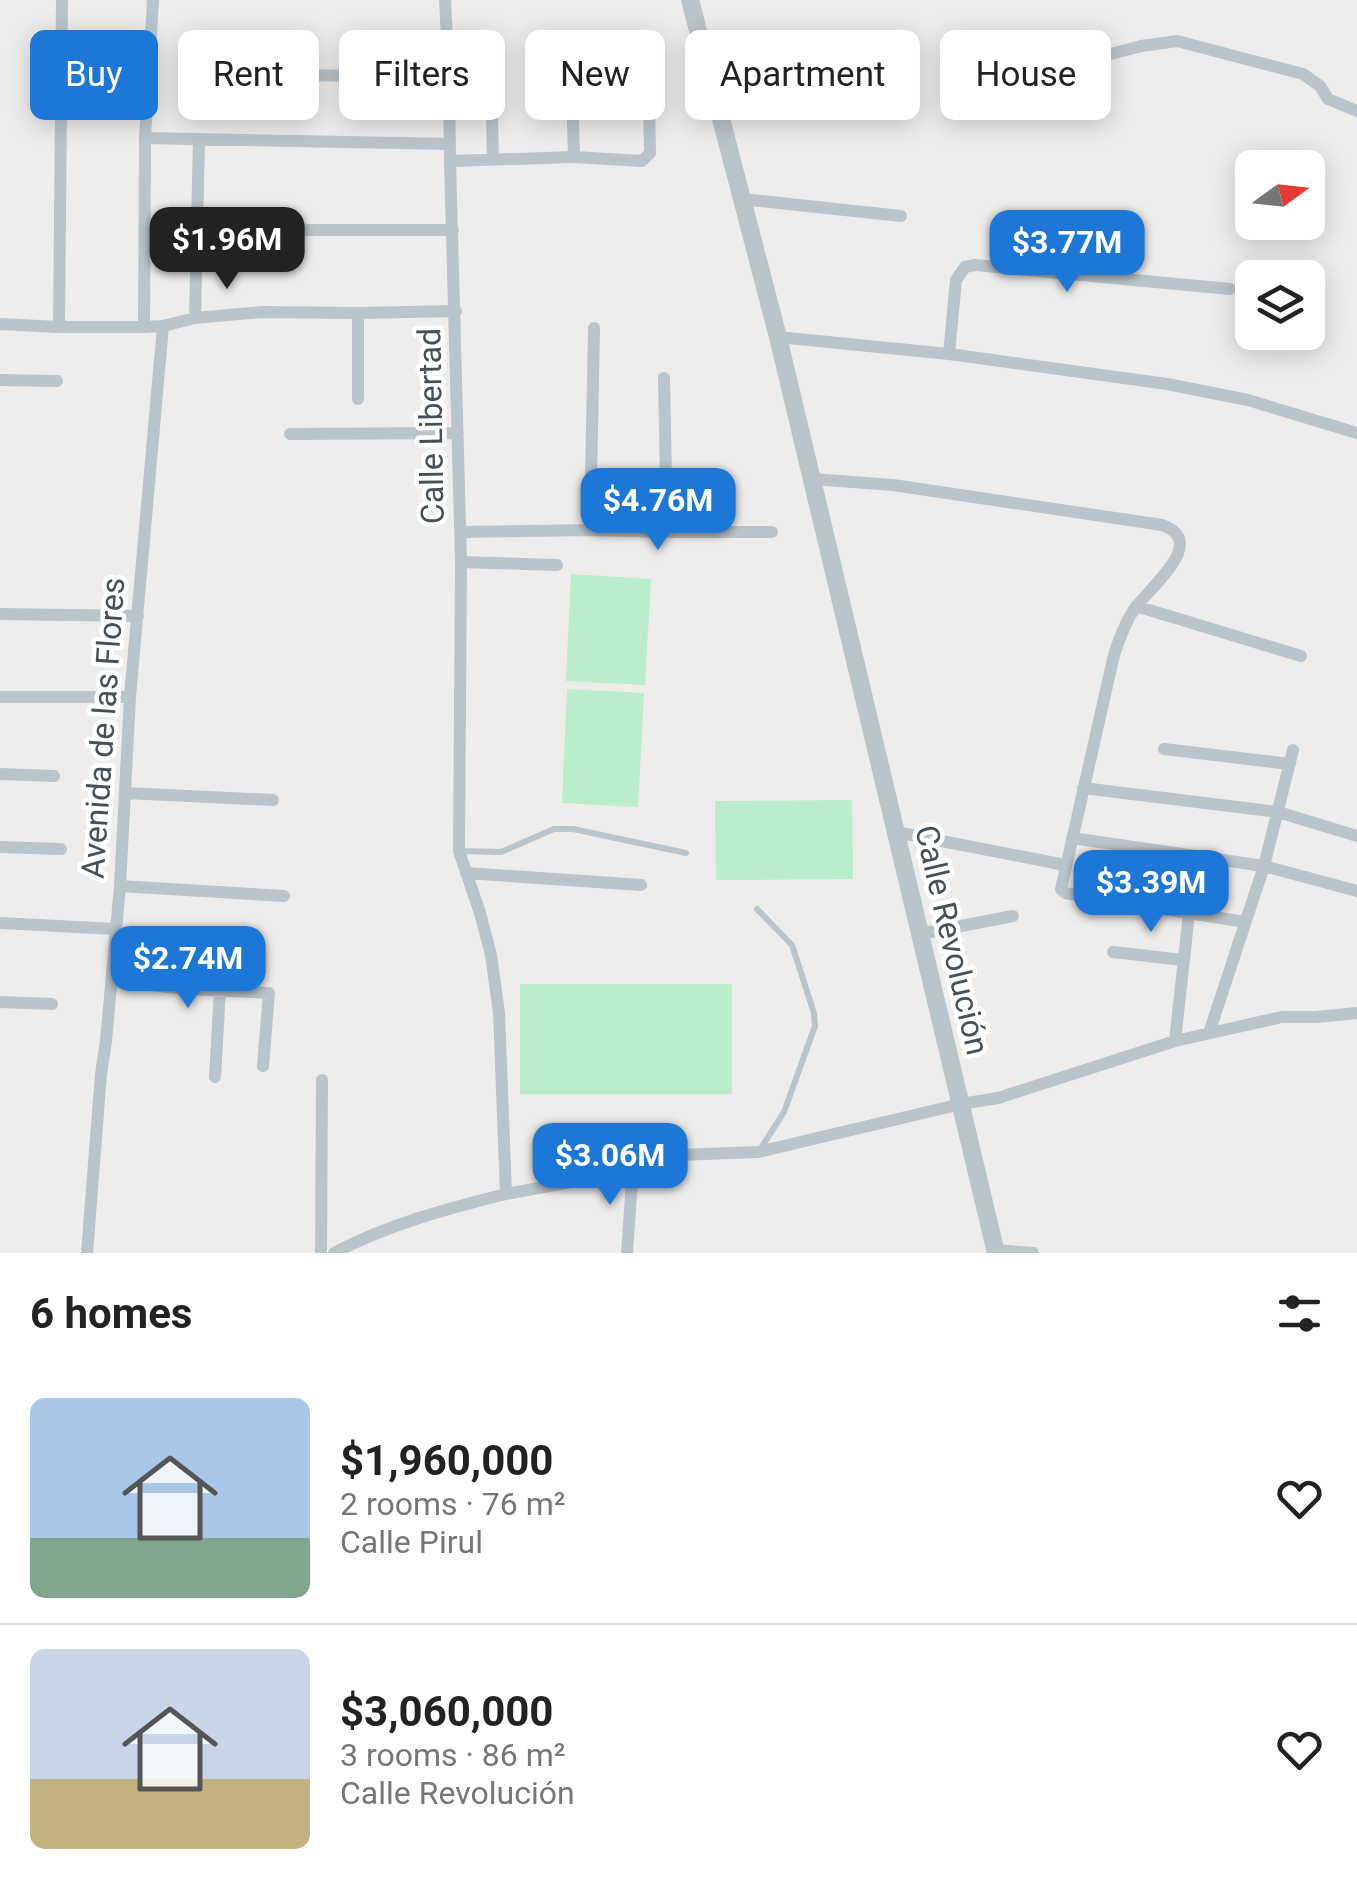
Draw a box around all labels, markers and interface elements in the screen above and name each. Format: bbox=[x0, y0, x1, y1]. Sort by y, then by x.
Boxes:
chip: Buy bbox=[30, 30, 158, 120]
chip: Rent bbox=[178, 30, 319, 120]
chip: Filters bbox=[339, 30, 505, 120]
chip: New bbox=[525, 30, 665, 120]
chip: Apartment bbox=[685, 30, 920, 120]
chip: House bbox=[940, 30, 1111, 120]
north arrow bbox=[1235, 150, 1325, 240]
map controls bbox=[1235, 150, 1325, 350]
pin: $1.96M bbox=[146, 207, 308, 292]
pin: $3.77M bbox=[986, 210, 1148, 295]
text: $1.96M bbox=[172, 220, 282, 258]
text: $3.77M bbox=[1012, 223, 1122, 261]
button: layers bbox=[1235, 260, 1325, 350]
street label: Calle Libertad bbox=[410, 328, 452, 524]
pin: $4.76M bbox=[577, 468, 739, 553]
text: $4.76M bbox=[603, 481, 713, 519]
street label: Avenida de las Flores bbox=[74, 576, 132, 880]
street label: Calle Revolución bbox=[907, 821, 997, 1059]
pin: $3.39M bbox=[1070, 850, 1232, 935]
text: $3.39M bbox=[1096, 863, 1206, 901]
pin: $2.74M bbox=[107, 926, 269, 1011]
text: $2.74M bbox=[133, 939, 243, 977]
pin: $3.06M bbox=[529, 1123, 691, 1208]
text: $3.06M bbox=[555, 1136, 665, 1174]
icon: filters bbox=[1272, 1286, 1327, 1341]
text: 6 homes bbox=[30, 1289, 192, 1338]
text: $1,960,000 bbox=[340, 1436, 553, 1485]
icon: home bbox=[110, 1438, 230, 1558]
icon: heart bbox=[1272, 1471, 1327, 1526]
text: 2 rooms · 76 m² bbox=[340, 1485, 565, 1523]
text: Calle Pirul bbox=[340, 1523, 483, 1561]
text: $3,060,000 bbox=[340, 1687, 553, 1736]
icon: home bbox=[110, 1689, 230, 1809]
icon: heart bbox=[1272, 1722, 1327, 1777]
text: 3 rooms · 86 m² bbox=[340, 1736, 565, 1774]
text: Calle Revolución bbox=[340, 1774, 575, 1812]

